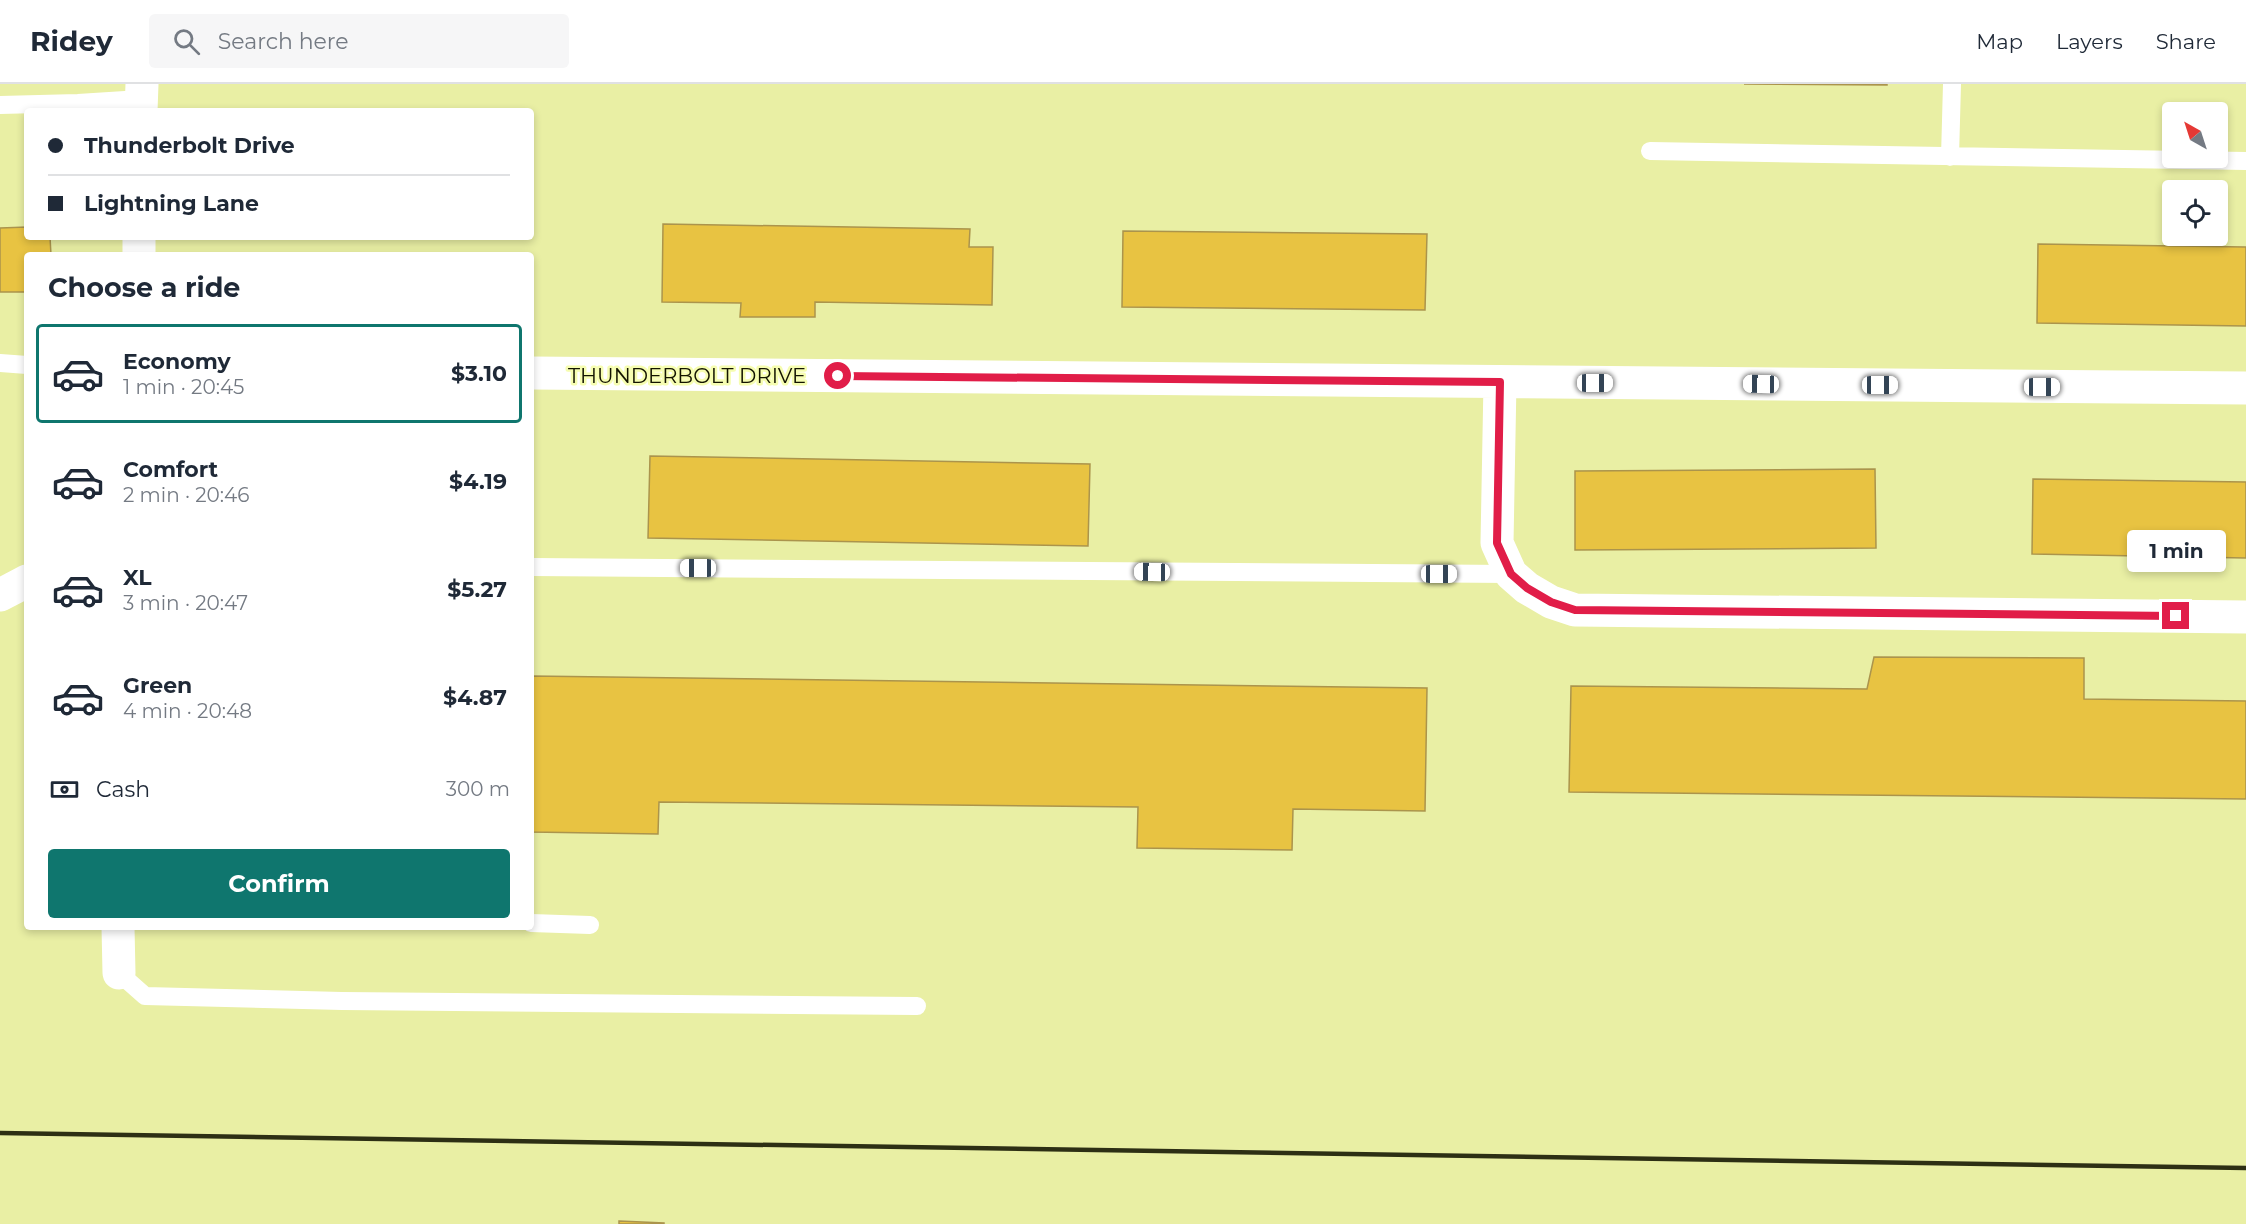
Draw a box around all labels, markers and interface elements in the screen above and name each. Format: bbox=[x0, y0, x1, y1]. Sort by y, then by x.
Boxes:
search box bbox=[149, 14, 569, 68]
text: Ridey bbox=[30, 24, 113, 58]
icon: search bbox=[170, 25, 203, 58]
text: Search here bbox=[218, 28, 349, 55]
text: Map bbox=[1976, 29, 2023, 54]
text: Layers bbox=[2056, 29, 2123, 54]
text: Share bbox=[2156, 29, 2216, 54]
north arrow bbox=[2162, 102, 2228, 168]
map controls bbox=[2162, 102, 2228, 246]
text: Thunderbolt Drive bbox=[84, 132, 295, 159]
button: locate bbox=[2162, 180, 2228, 246]
text: Lightning Lane bbox=[84, 190, 259, 217]
text: Choose a ride bbox=[48, 271, 240, 304]
icon: car bbox=[51, 347, 105, 401]
text: Economy bbox=[123, 348, 231, 375]
text: $3.10 bbox=[451, 360, 507, 387]
route start bbox=[824, 362, 851, 389]
street label: THUNDERBOLT DRIVE bbox=[568, 363, 806, 388]
car bbox=[1577, 374, 1613, 392]
text: 1 min · 20:45 bbox=[123, 375, 244, 399]
car bbox=[1743, 375, 1779, 393]
car bbox=[1862, 376, 1898, 394]
car bbox=[2024, 378, 2060, 396]
icon: car bbox=[51, 455, 105, 509]
text: Comfort bbox=[123, 456, 218, 483]
text: $4.19 bbox=[449, 468, 507, 495]
text: 2 min · 20:46 bbox=[123, 483, 249, 507]
callout: 1 min bbox=[2126, 529, 2226, 571]
text: 1 min bbox=[2149, 539, 2204, 563]
car bbox=[680, 559, 716, 577]
icon: car bbox=[51, 563, 105, 617]
car bbox=[1134, 563, 1170, 581]
text: XL bbox=[123, 564, 152, 591]
car bbox=[1421, 565, 1457, 583]
text: $5.27 bbox=[447, 576, 507, 603]
text: 3 min · 20:47 bbox=[123, 591, 248, 615]
route end bbox=[2162, 602, 2189, 629]
icon: car bbox=[51, 671, 105, 725]
text: Green bbox=[123, 672, 192, 699]
text: $4.87 bbox=[443, 684, 507, 711]
text: 4 min · 20:48 bbox=[123, 699, 252, 723]
icon: cash bbox=[48, 773, 81, 806]
text: Cash bbox=[96, 776, 150, 803]
text: 300 m bbox=[446, 777, 510, 801]
button: Confirm bbox=[48, 849, 510, 918]

